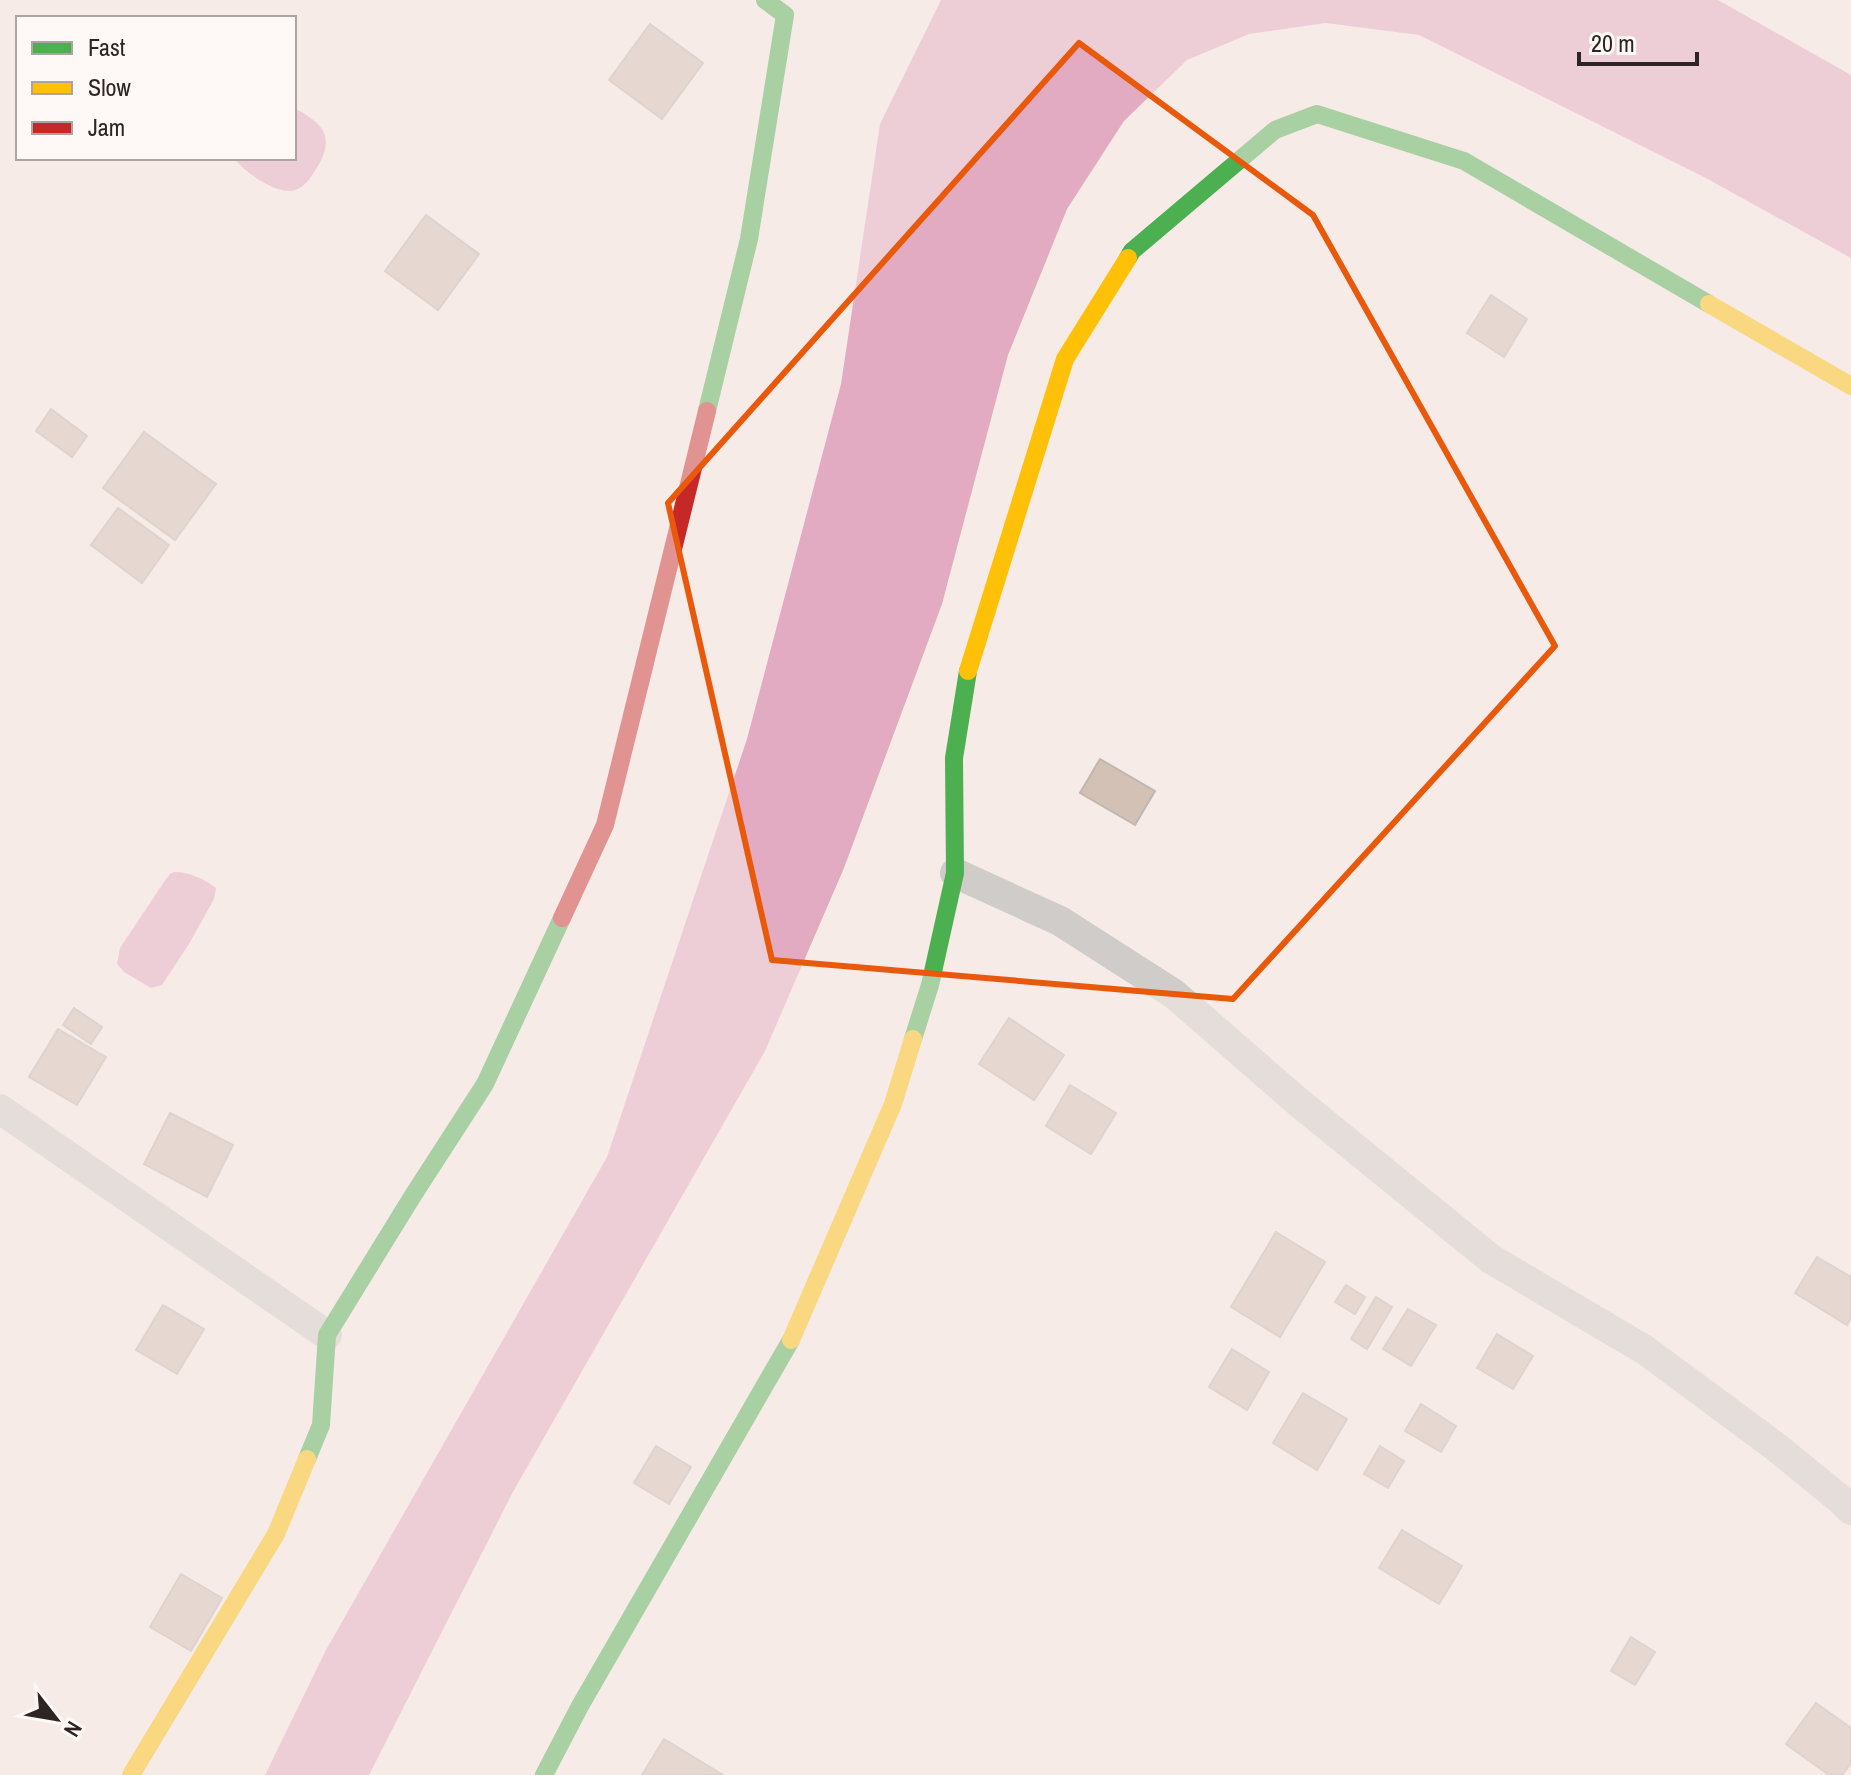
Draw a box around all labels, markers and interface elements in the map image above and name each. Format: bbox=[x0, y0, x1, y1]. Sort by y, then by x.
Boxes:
legend bbox=[16, 16, 296, 160]
scale bar bbox=[1579, 16, 1697, 66]
text: 20 m bbox=[1591, 27, 1635, 59]
text: Fast bbox=[88, 31, 126, 63]
text: Slow bbox=[88, 71, 131, 103]
text: Jam bbox=[88, 111, 125, 143]
north arrow bbox=[16, 1679, 96, 1759]
text: N bbox=[57, 1716, 89, 1743]

